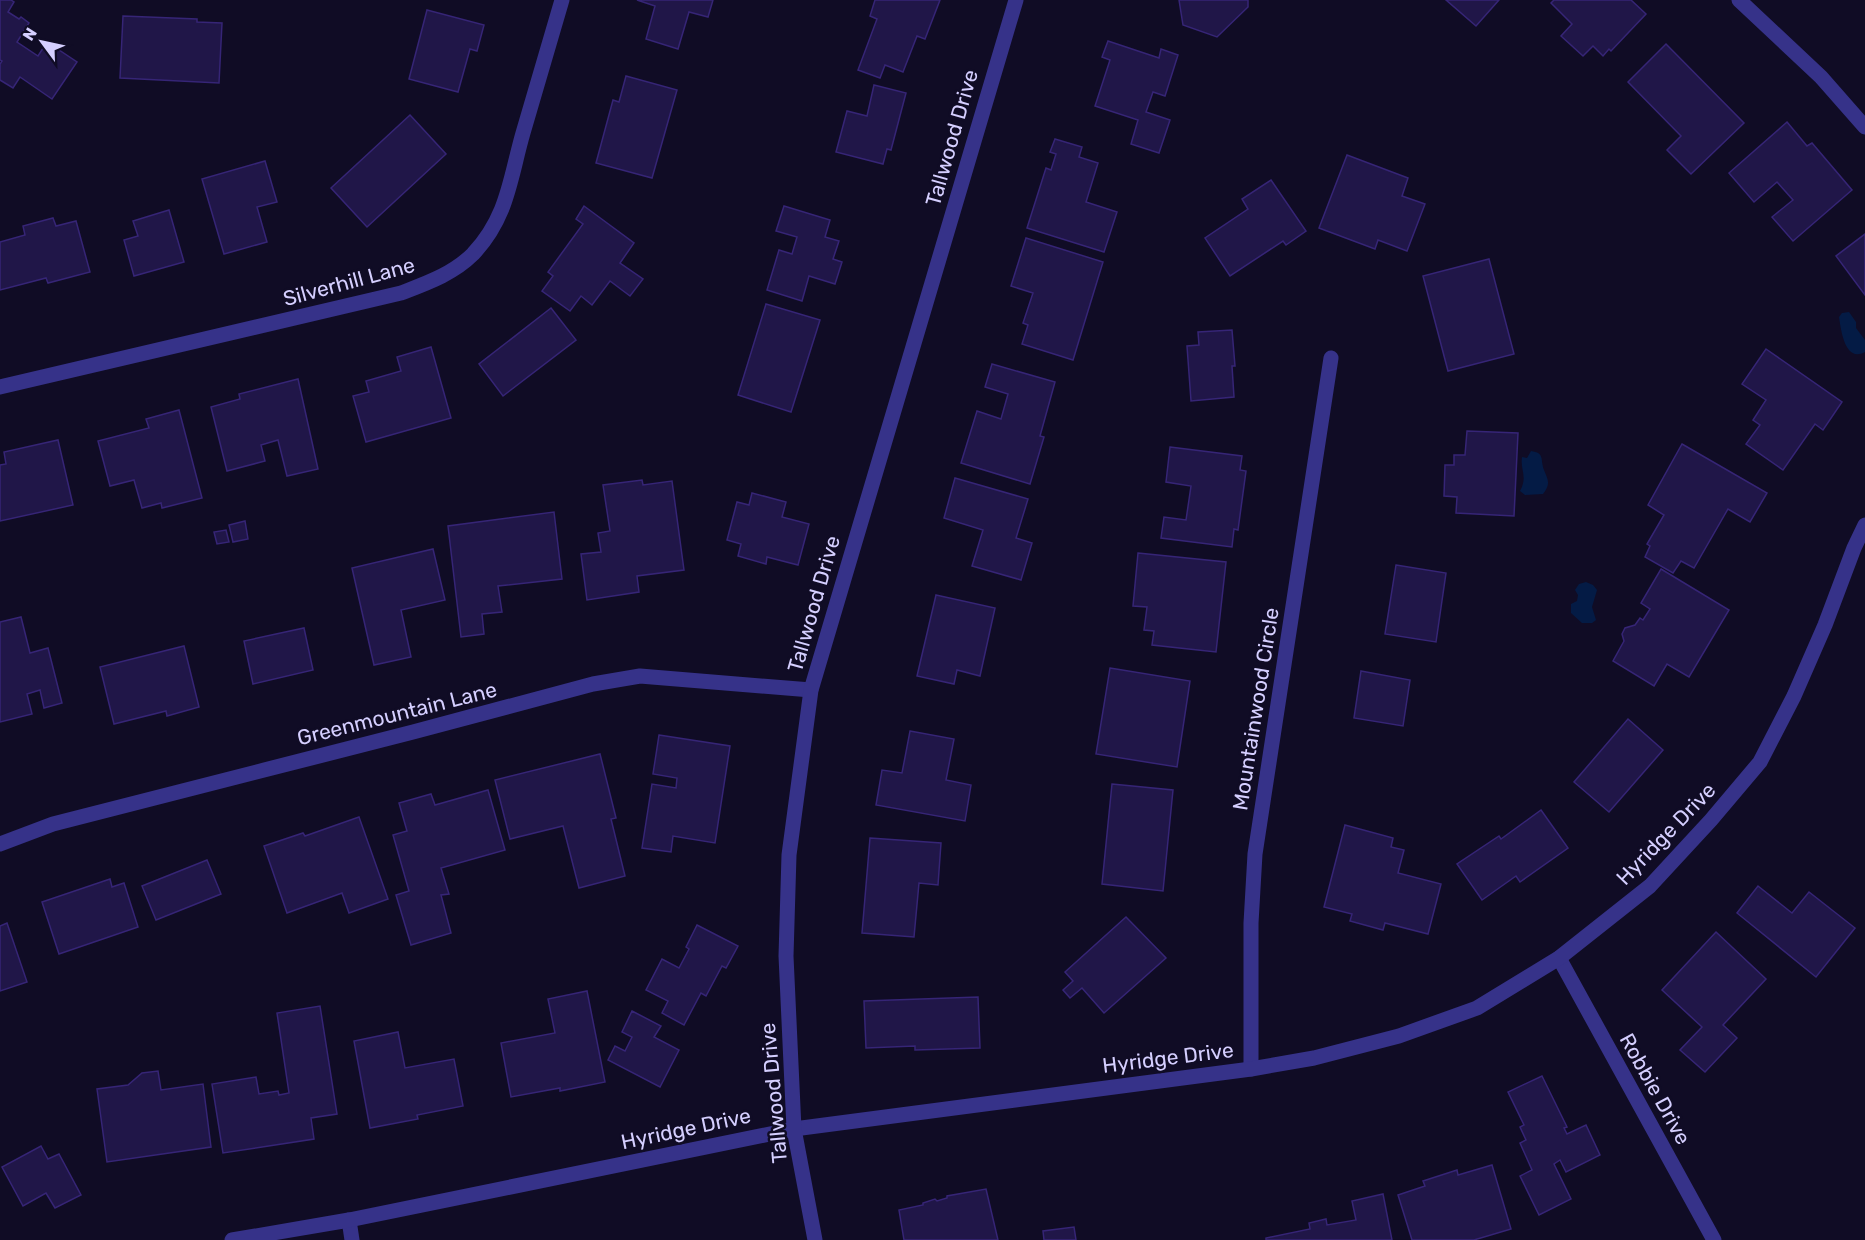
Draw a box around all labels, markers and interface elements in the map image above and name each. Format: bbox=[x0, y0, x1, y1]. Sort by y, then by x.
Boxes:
north arrow bbox=[12, 12, 72, 72]
text: N bbox=[19, 24, 41, 44]
street label: Tallwood Drive bbox=[920, 67, 983, 209]
street label: Silverhill Lane bbox=[280, 252, 417, 311]
street label: Tallwood Drive bbox=[782, 533, 845, 675]
street label: Mountainwood Circle bbox=[1227, 606, 1284, 812]
street label: Greenmountain Lane bbox=[294, 677, 499, 750]
street label: Hyridge Drive bbox=[1611, 777, 1721, 890]
street label: Tallwood Drive bbox=[755, 1022, 792, 1164]
street label: Robbie Drive bbox=[1615, 1029, 1696, 1149]
street label: Hyridge Drive bbox=[1101, 1037, 1235, 1078]
street label: Hyridge Drive bbox=[619, 1103, 753, 1154]

